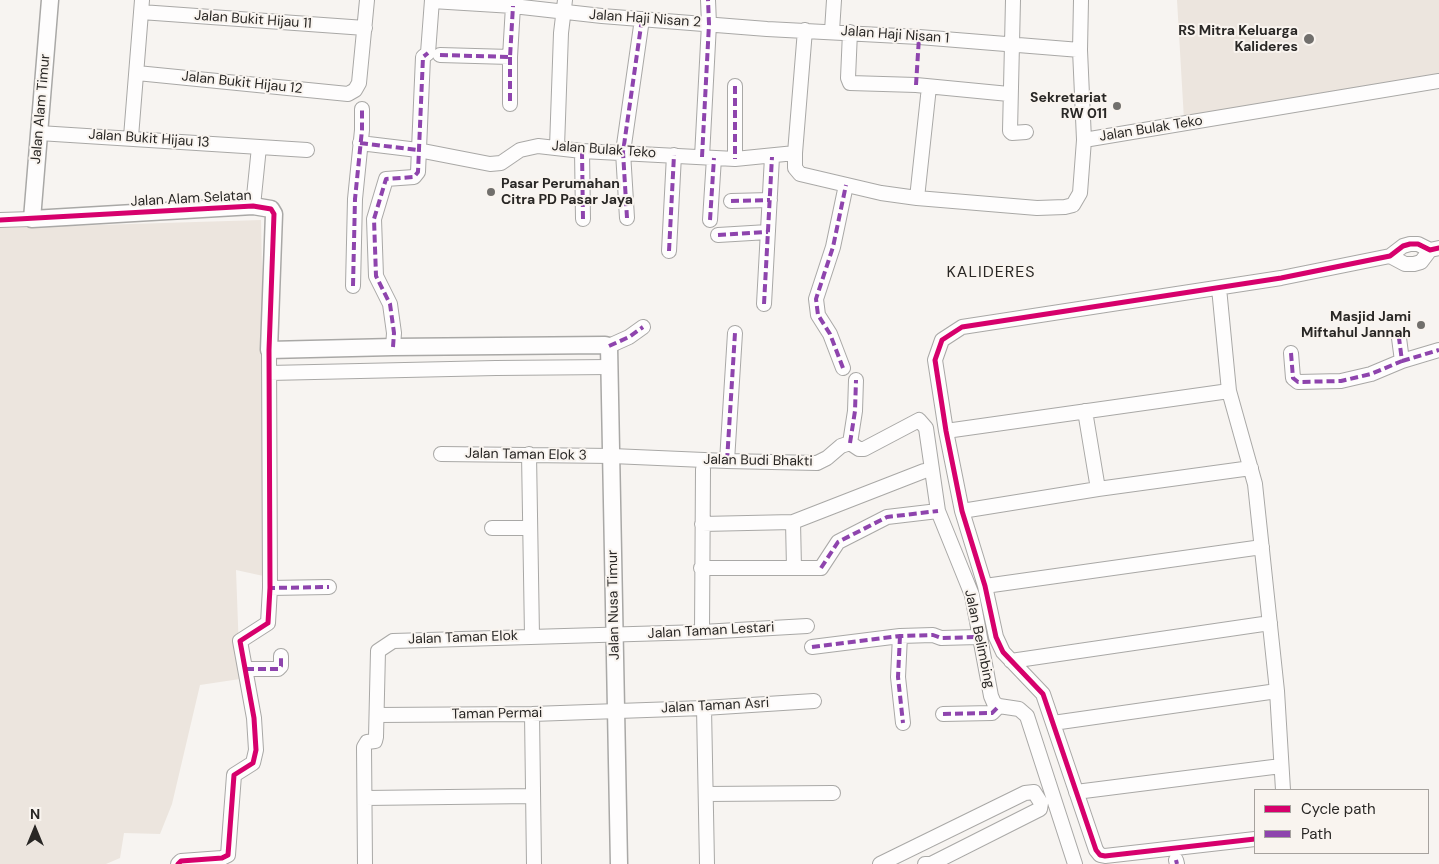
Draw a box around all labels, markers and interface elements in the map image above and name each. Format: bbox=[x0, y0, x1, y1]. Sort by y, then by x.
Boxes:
street label: Jalan Haji Nisan 2 bbox=[588, 7, 702, 31]
street label: Jalan Bukit Hijau 11 bbox=[194, 8, 312, 32]
street label: Jalan Haji Nisan 1 bbox=[840, 23, 950, 47]
place label: RS Mitra Keluarga Kalideres bbox=[1178, 23, 1298, 56]
marker: RS Mitra Keluarga Kalideres bbox=[1302, 32, 1316, 46]
street label: Jalan Alam Timur bbox=[28, 53, 54, 165]
street label: Jalan Bukit Hijau 12 bbox=[181, 68, 303, 98]
place label: Sekretariat RW 011 bbox=[1030, 90, 1107, 122]
marker: Sekretariat RW 011 bbox=[1111, 100, 1123, 112]
street label: Jalan Bulak Teko bbox=[1098, 113, 1204, 145]
street label: Jalan Bukit Hijau 13 bbox=[88, 126, 210, 152]
street label: Jalan Bulak Teko bbox=[551, 138, 657, 162]
place label: Pasar Perumahan Citra PD Pasar Jaya bbox=[501, 176, 633, 208]
marker: Pasar Perumahan Citra PD Pasar Jaya bbox=[485, 186, 497, 198]
street label: Jalan Alam Selatan bbox=[130, 187, 252, 211]
district label: KALIDERES bbox=[945, 263, 1037, 283]
place label: Masjid Jami Miftahul Jannah bbox=[1301, 309, 1411, 342]
marker: Masjid Jami Miftahul Jannah bbox=[1415, 319, 1427, 331]
street label: Jalan Taman Elok 3 bbox=[465, 446, 587, 464]
street label: Jalan Budi Bhakti bbox=[703, 452, 813, 470]
street label: Jalan Nusa Timur bbox=[605, 550, 623, 660]
street label: Jalan Belimbing bbox=[960, 588, 998, 690]
street label: Jalan Taman Lestari bbox=[647, 619, 775, 643]
street label: Jalan Taman Elok bbox=[408, 628, 518, 648]
street label: Jalan Taman Asri bbox=[660, 695, 770, 717]
street label: Taman Permai bbox=[452, 705, 542, 723]
legend bbox=[1254, 789, 1429, 854]
text: Cycle path bbox=[1301, 799, 1376, 819]
north arrow bbox=[10, 804, 60, 854]
text: N bbox=[30, 805, 40, 823]
text: Path bbox=[1301, 824, 1332, 844]

